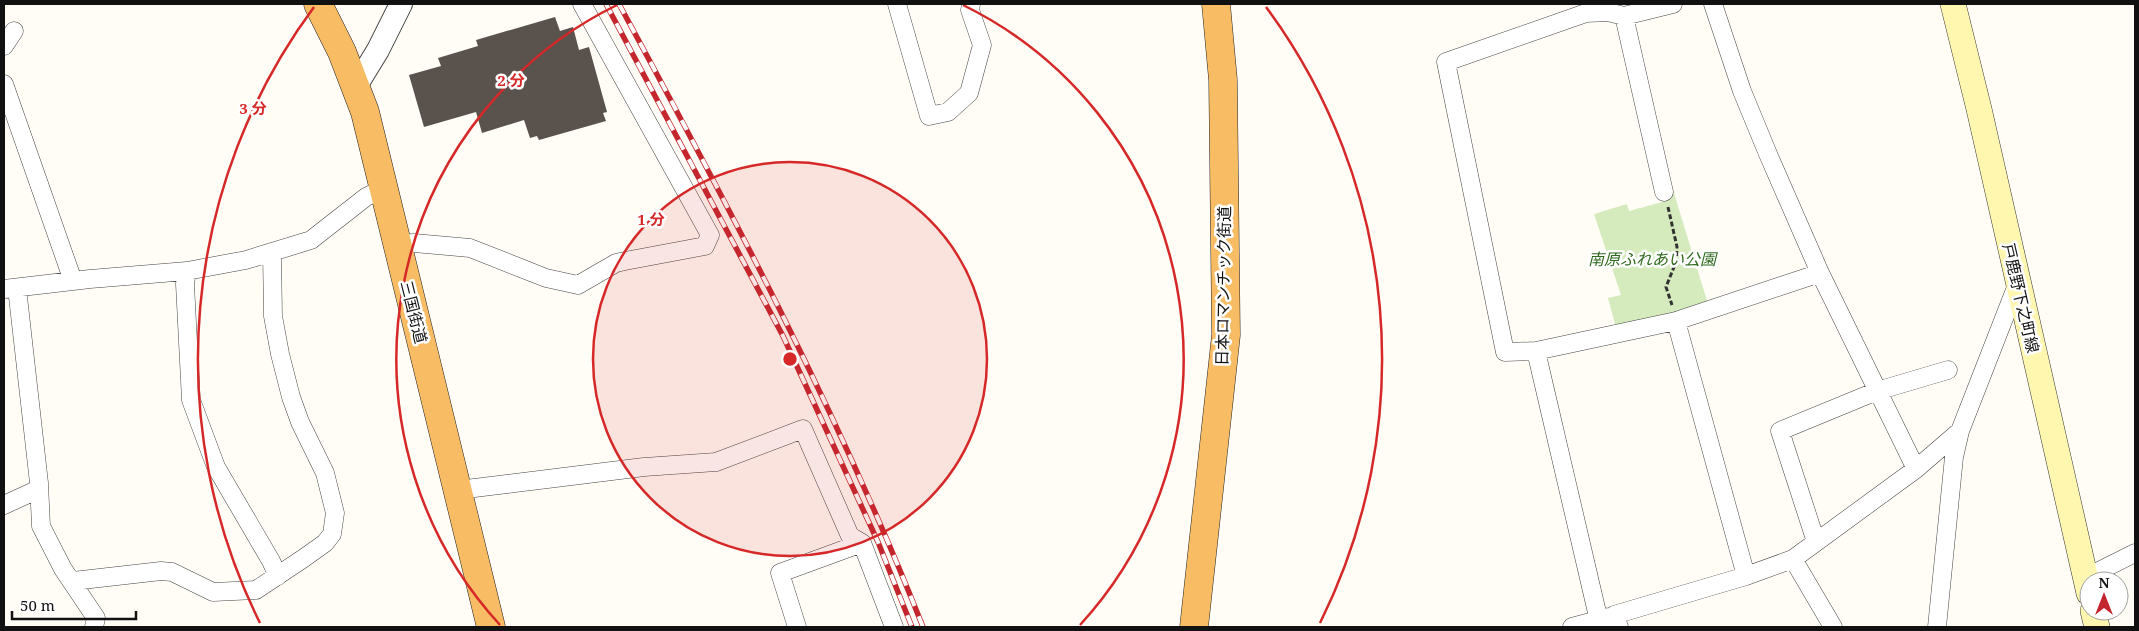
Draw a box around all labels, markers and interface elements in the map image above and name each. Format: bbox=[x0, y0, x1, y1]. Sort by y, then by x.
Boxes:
text: 2 分 bbox=[497, 70, 525, 90]
text: 3 分 bbox=[239, 98, 267, 118]
street label: 日本ロマンチック街道 bbox=[1211, 206, 1235, 366]
text: 1 分 bbox=[637, 209, 665, 229]
street label: 戸鹿野下之町線 bbox=[1998, 241, 2044, 355]
park label: 南原ふれあい公園 bbox=[1588, 248, 1718, 270]
street label: 三国街道 bbox=[396, 278, 432, 346]
centre of rings bbox=[781, 350, 799, 368]
north arrow bbox=[2079, 571, 2129, 621]
text: N bbox=[2098, 573, 2110, 592]
scale bar bbox=[12, 588, 136, 620]
text: 50 m bbox=[20, 595, 55, 615]

